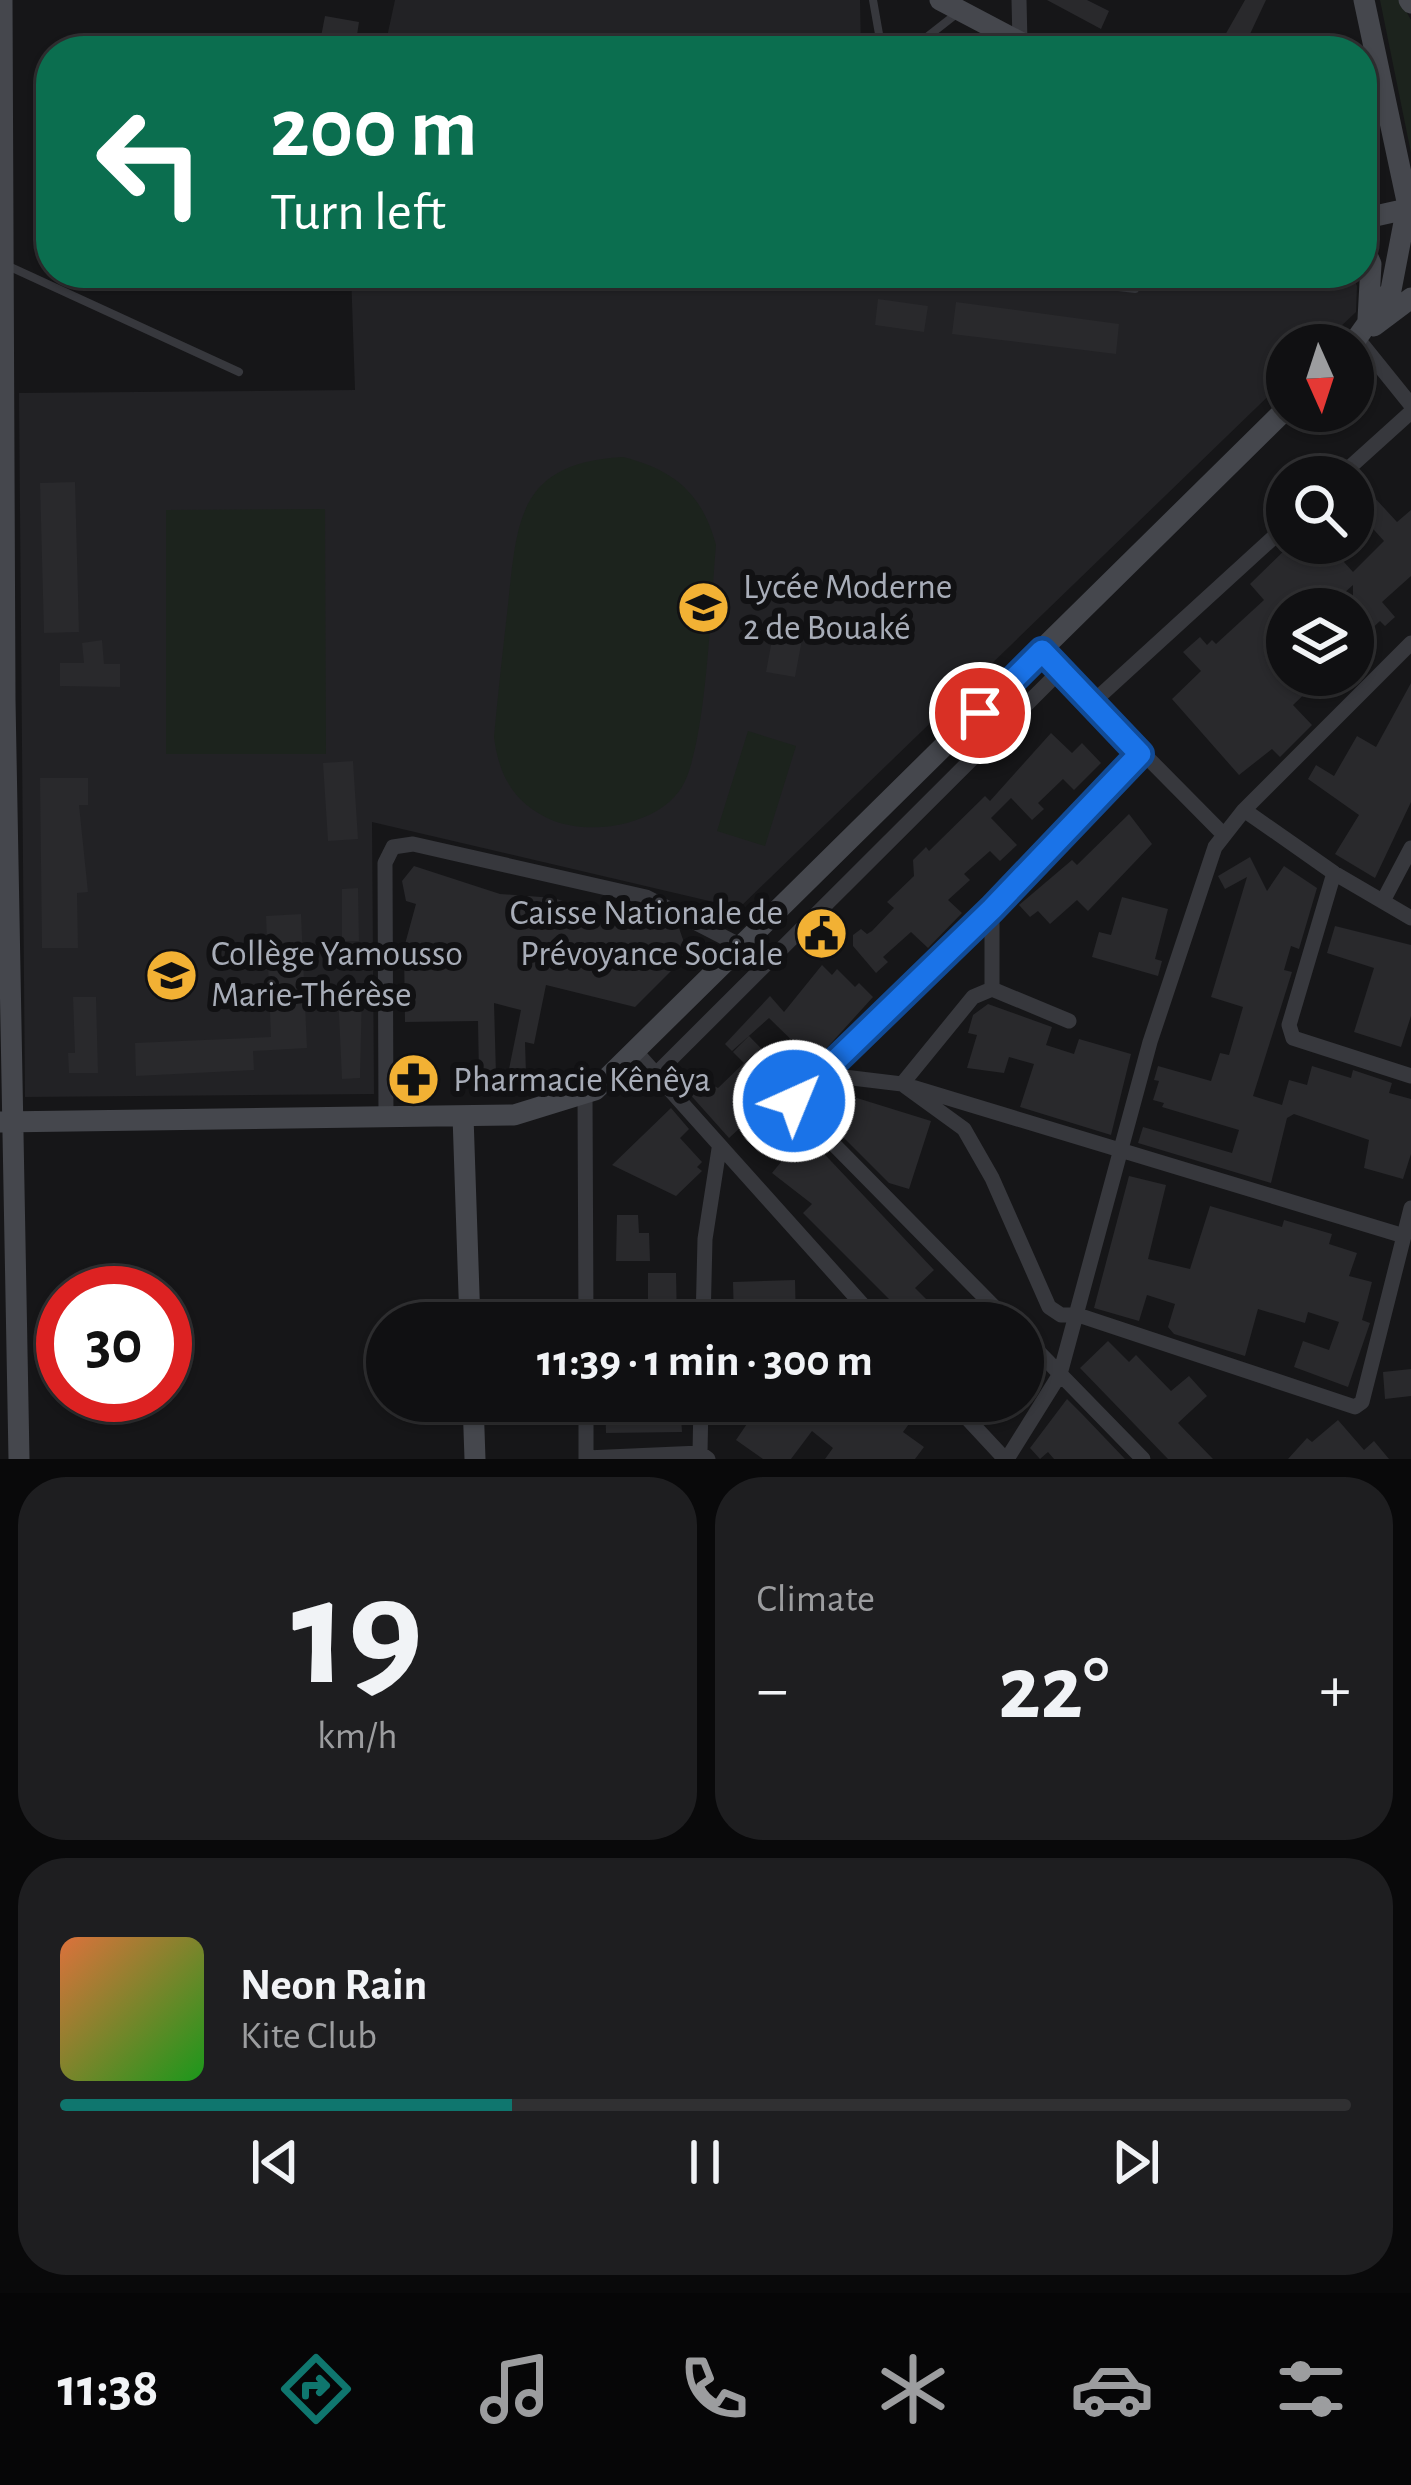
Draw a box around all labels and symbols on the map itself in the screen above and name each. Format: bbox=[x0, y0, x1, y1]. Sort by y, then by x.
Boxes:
north arrow bbox=[1266, 324, 1374, 432]
place label: Lycée Moderne 2 de Bouaké bbox=[743, 569, 952, 646]
school or university icon: Lycée Moderne 2 de Bouaké bbox=[676, 580, 732, 636]
pin bbox=[929, 662, 1031, 764]
place label: Caisse Nationale de Prévoyance Sociale bbox=[510, 895, 783, 972]
public building icon: Caisse Nationale de Prévoyance Sociale bbox=[794, 906, 850, 962]
place label: Collège Yamousso Marie-Thérèse bbox=[211, 936, 463, 1013]
school or university icon: Collège Yamousso Marie-Thérèse bbox=[144, 947, 200, 1003]
position arrow bbox=[731, 1038, 857, 1164]
pharmacy icon: Pharmacie Kênêya bbox=[386, 1052, 442, 1108]
place label: Pharmacie Kênêya bbox=[453, 1062, 711, 1098]
speed limit sign: 30 bbox=[36, 1266, 192, 1422]

